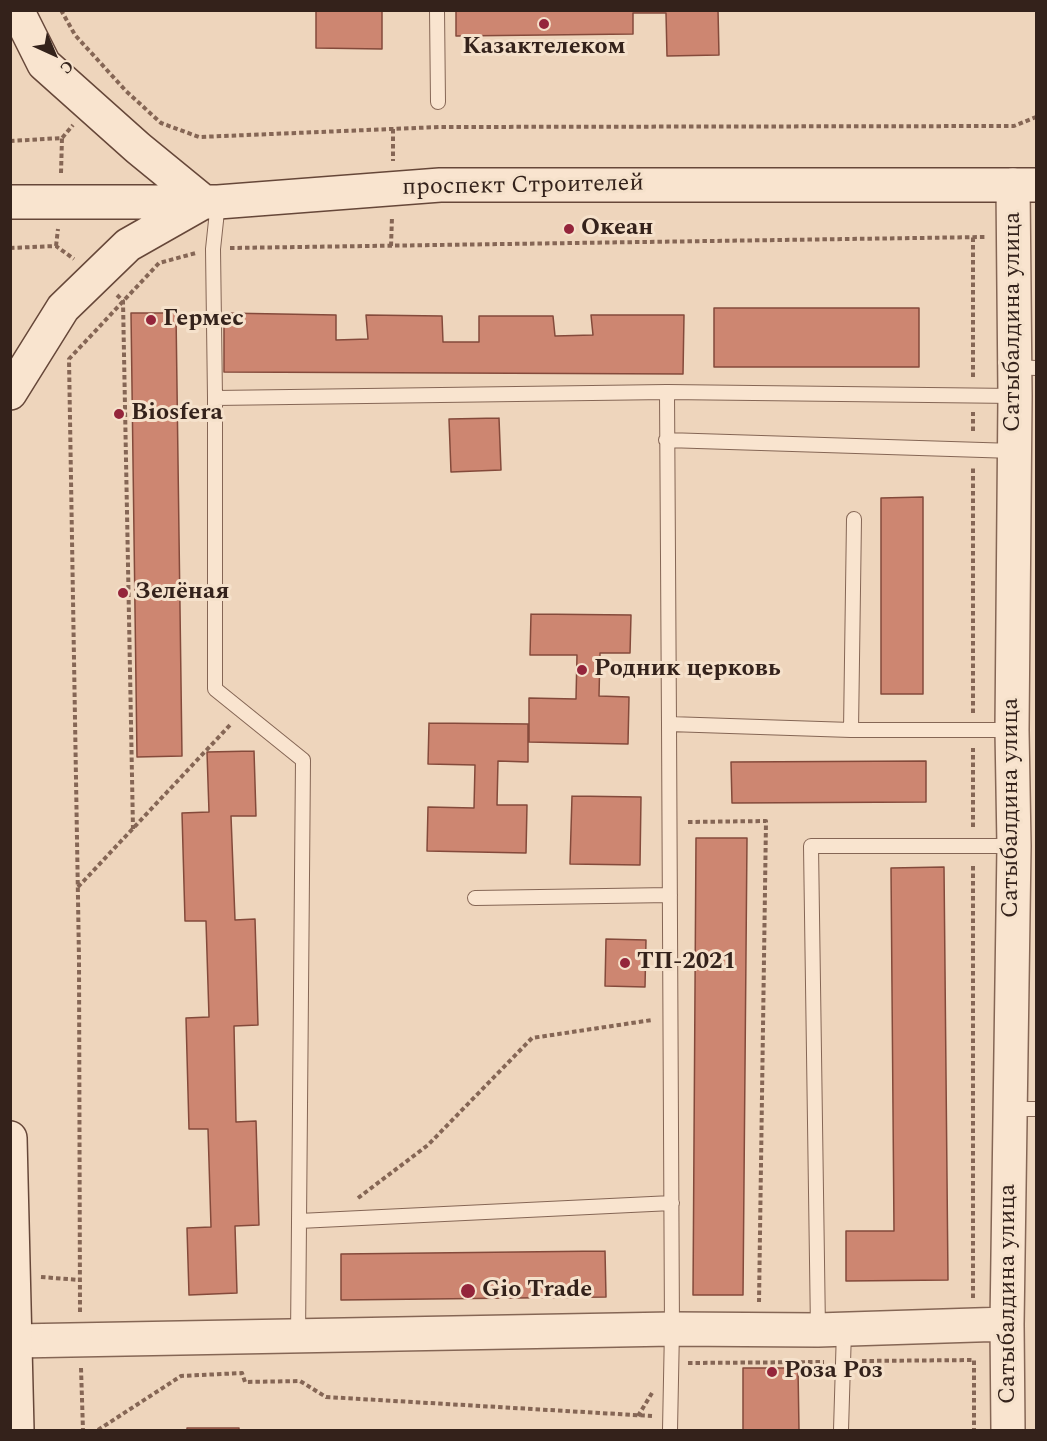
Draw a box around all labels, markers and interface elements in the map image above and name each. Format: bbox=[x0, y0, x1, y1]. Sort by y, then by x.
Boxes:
marker: Казактелеком bbox=[537, 17, 551, 31]
north arrow bbox=[24, 24, 84, 84]
place label: Казактелеком bbox=[463, 34, 625, 62]
text: С bbox=[54, 54, 79, 80]
street label: проспект Строителей bbox=[402, 170, 644, 204]
street label: Сатыбалдина улица bbox=[1000, 212, 1028, 432]
place label: Океан bbox=[581, 215, 653, 243]
marker: Океан bbox=[562, 222, 576, 236]
place label: Гермес bbox=[163, 306, 244, 334]
marker: Гермес bbox=[144, 313, 158, 327]
place label: Biosfera bbox=[131, 400, 223, 428]
marker: Biosfera bbox=[112, 407, 126, 421]
place label: Зелёная bbox=[135, 579, 229, 607]
marker: Зелёная bbox=[116, 586, 130, 600]
place label: Родник церковь bbox=[594, 656, 781, 684]
marker: Родник церковь bbox=[575, 663, 589, 677]
street label: Сатыбалдина улица bbox=[998, 698, 1026, 918]
place label: ТП-2021 bbox=[637, 949, 736, 977]
marker: ТП-2021 bbox=[618, 956, 632, 970]
street label: Сатыбалдина улица bbox=[995, 1184, 1023, 1404]
place label: Gio Trade bbox=[482, 1277, 592, 1305]
marker: Gio Trade bbox=[459, 1282, 477, 1300]
place label: Роза Роз bbox=[784, 1358, 883, 1386]
marker: Роза Роз bbox=[765, 1365, 779, 1379]

